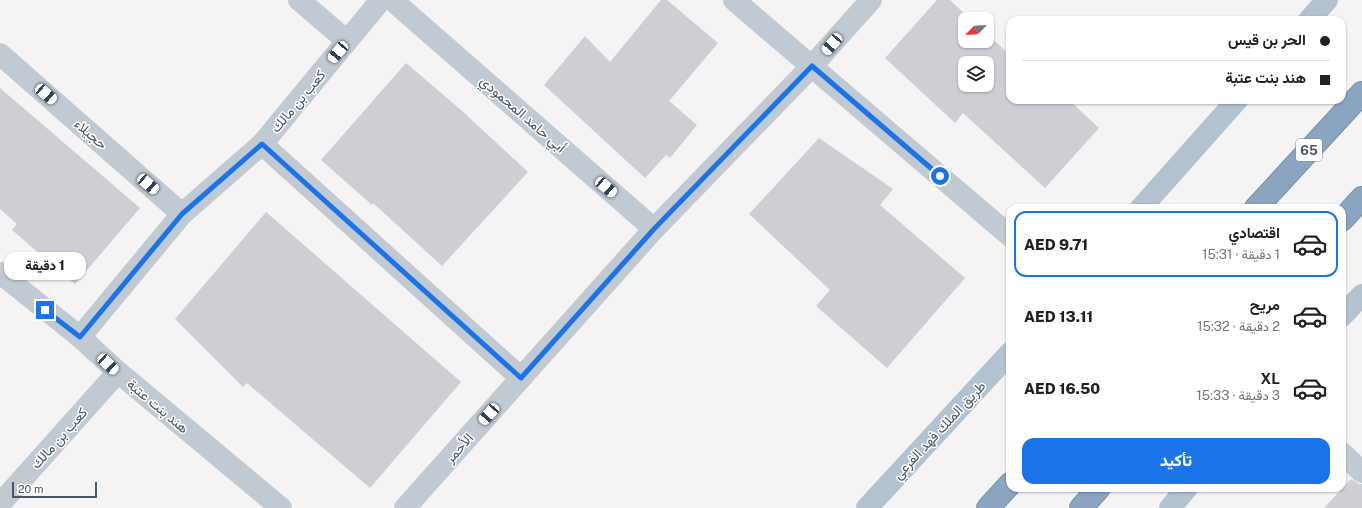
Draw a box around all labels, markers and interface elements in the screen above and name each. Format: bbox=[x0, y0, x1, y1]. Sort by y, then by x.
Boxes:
north arrow bbox=[958, 12, 994, 48]
map controls bbox=[958, 12, 994, 92]
car bbox=[820, 31, 844, 57]
text: الحر بن قيس bbox=[1228, 31, 1306, 48]
car bbox=[326, 39, 350, 65]
button: layers bbox=[958, 56, 994, 92]
street label: كعب بن مالك bbox=[267, 67, 329, 136]
text: هند بنت عتبة bbox=[1225, 69, 1306, 86]
street label: أبي حامد المحمودي bbox=[474, 72, 569, 159]
car bbox=[33, 82, 59, 106]
street label: حجيلاء bbox=[71, 115, 111, 153]
road number: 65 bbox=[1296, 139, 1322, 161]
route start bbox=[931, 167, 949, 185]
car bbox=[135, 172, 161, 196]
car bbox=[593, 175, 619, 199]
text: اقتصادي bbox=[1228, 224, 1280, 241]
icon: car bbox=[1292, 226, 1328, 262]
text: AED 9.71 bbox=[1024, 236, 1088, 253]
text: 1 دقيقة · 15:31 bbox=[1202, 247, 1280, 262]
callout: 1 دقيقة bbox=[4, 252, 86, 280]
text: 1 دقيقة bbox=[25, 258, 65, 273]
text: مريح bbox=[1250, 296, 1280, 313]
icon: car bbox=[1292, 298, 1328, 334]
route end bbox=[36, 301, 54, 319]
text: AED 13.11 bbox=[1024, 308, 1093, 325]
text: 2 دقيقة · 15:32 bbox=[1197, 319, 1280, 334]
car bbox=[95, 351, 121, 377]
text: XL bbox=[1261, 370, 1280, 387]
icon: car bbox=[1292, 370, 1328, 406]
street label: هند بنت عتبة bbox=[123, 376, 192, 437]
street label: طريق الملك فهد الفرعي bbox=[889, 378, 991, 485]
text: AED 16.50 bbox=[1024, 380, 1100, 397]
text: 3 دقيقة · 15:33 bbox=[1196, 388, 1280, 403]
car bbox=[477, 401, 501, 427]
street label: كعب بن مالك bbox=[28, 404, 91, 472]
street label: الأحمر bbox=[441, 430, 477, 467]
button: تأكيد bbox=[1022, 438, 1330, 484]
scale bar bbox=[12, 480, 97, 499]
text: 20 m bbox=[18, 483, 43, 495]

